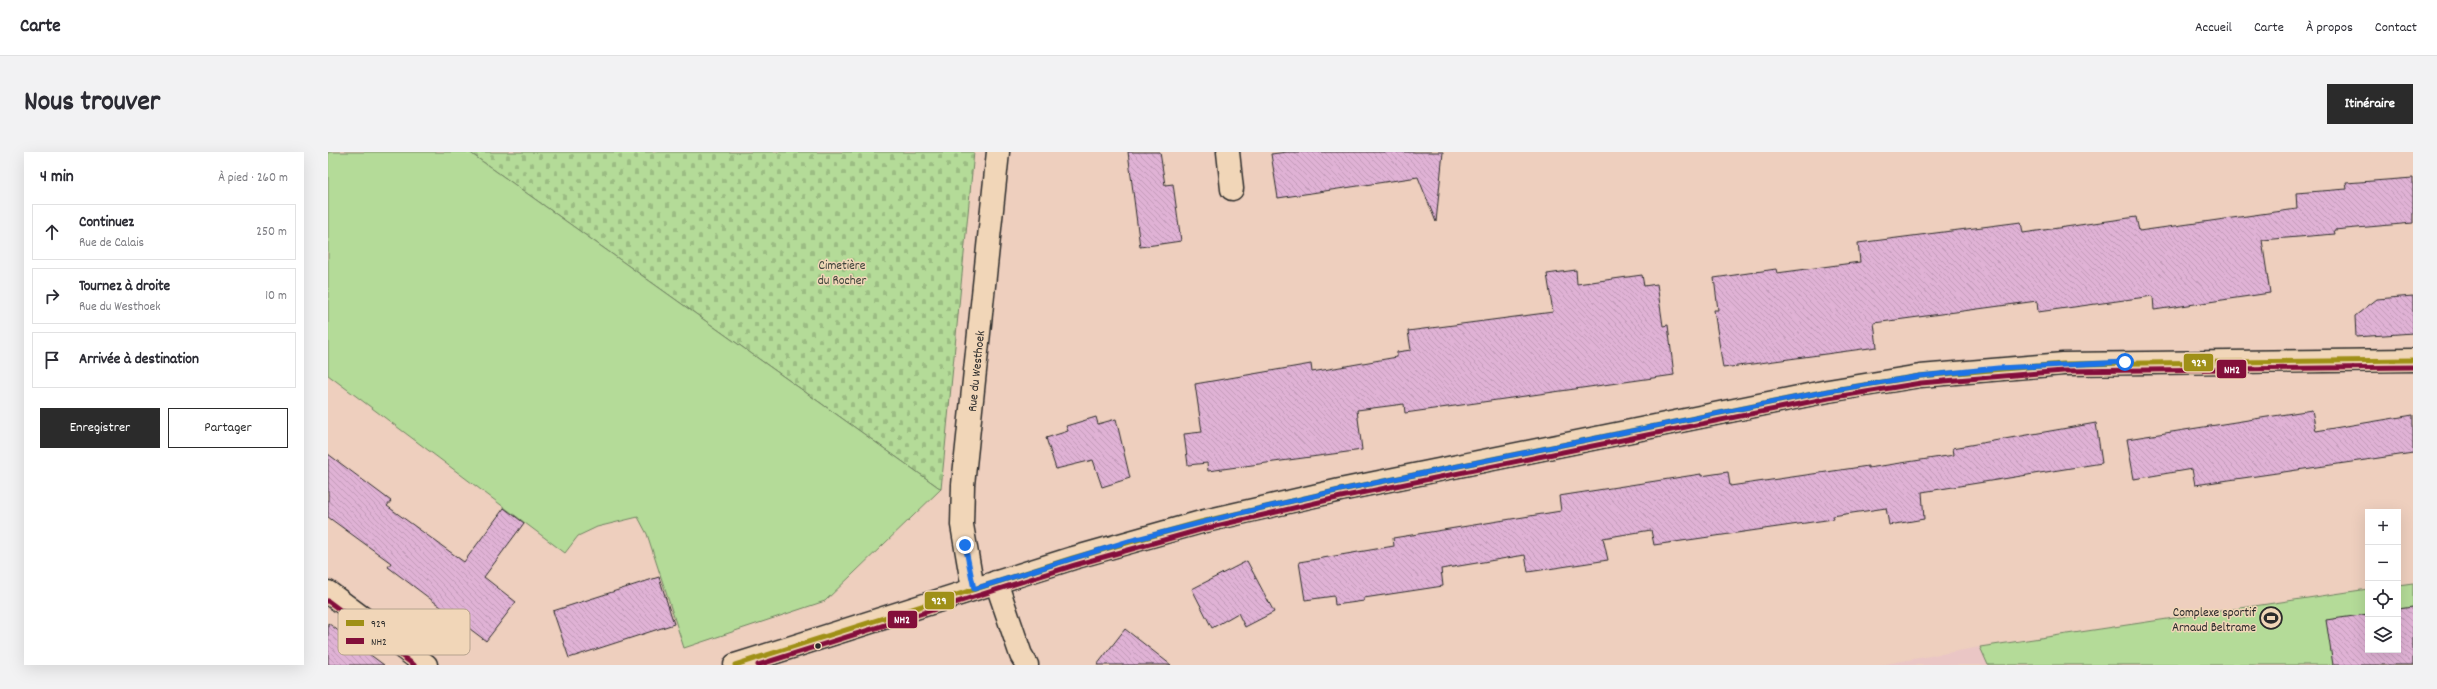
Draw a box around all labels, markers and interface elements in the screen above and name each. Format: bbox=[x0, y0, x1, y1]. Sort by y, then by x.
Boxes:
text: Carte bbox=[20, 14, 61, 41]
text: Accueil bbox=[2195, 18, 2232, 38]
text: Carte bbox=[2254, 18, 2284, 38]
text: À propos bbox=[2306, 18, 2353, 38]
text: Contact bbox=[2375, 18, 2417, 38]
text: Nous trouver bbox=[24, 84, 160, 124]
button: Itinéraire bbox=[2327, 84, 2413, 124]
text: 4 min bbox=[40, 166, 74, 190]
text: À pied · 260 m bbox=[218, 169, 288, 188]
text: Continuez bbox=[79, 212, 134, 234]
icon: ahead bbox=[41, 221, 63, 243]
text: 250 m bbox=[256, 223, 287, 242]
text: Rue de Calais bbox=[79, 234, 144, 253]
park label: Cimetière du Rocher bbox=[818, 257, 866, 291]
text: Tournez à droite bbox=[79, 276, 170, 298]
icon: right bbox=[41, 285, 63, 307]
text: 10 m bbox=[265, 287, 287, 306]
text: Rue du Westhoek bbox=[79, 298, 161, 317]
street label: Rue du Westhoek bbox=[964, 330, 991, 413]
icon: arrive bbox=[41, 349, 63, 371]
text: Arrivée à destination bbox=[79, 349, 199, 371]
route start bbox=[2116, 353, 2134, 371]
line badge: 929 bbox=[2183, 353, 2214, 372]
text: 929 bbox=[2192, 356, 2206, 372]
line badge: NH2 bbox=[2216, 359, 2247, 379]
text: NH2 bbox=[2224, 363, 2240, 379]
button: Enregistrer bbox=[40, 408, 160, 448]
button: Partager bbox=[168, 408, 288, 448]
map controls bbox=[2365, 509, 2401, 653]
button: + bbox=[2365, 509, 2401, 545]
route end bbox=[956, 536, 974, 554]
button: − bbox=[2365, 545, 2401, 581]
button: locate bbox=[2365, 581, 2401, 617]
line badge: 929 bbox=[924, 591, 955, 610]
text: 929 bbox=[932, 594, 946, 610]
place label: Complexe sportif Arnaud Beltrame bbox=[2172, 604, 2256, 638]
sports icon: Complexe sportif Arnaud Beltrame bbox=[2258, 605, 2284, 631]
legend bbox=[338, 609, 470, 655]
line badge: NH2 bbox=[887, 610, 918, 629]
text: NH2 bbox=[894, 613, 910, 629]
text: 929 bbox=[371, 617, 386, 633]
button: layers bbox=[2365, 617, 2401, 653]
text: NH2 bbox=[371, 635, 387, 651]
unlabelled marker bbox=[813, 641, 823, 651]

